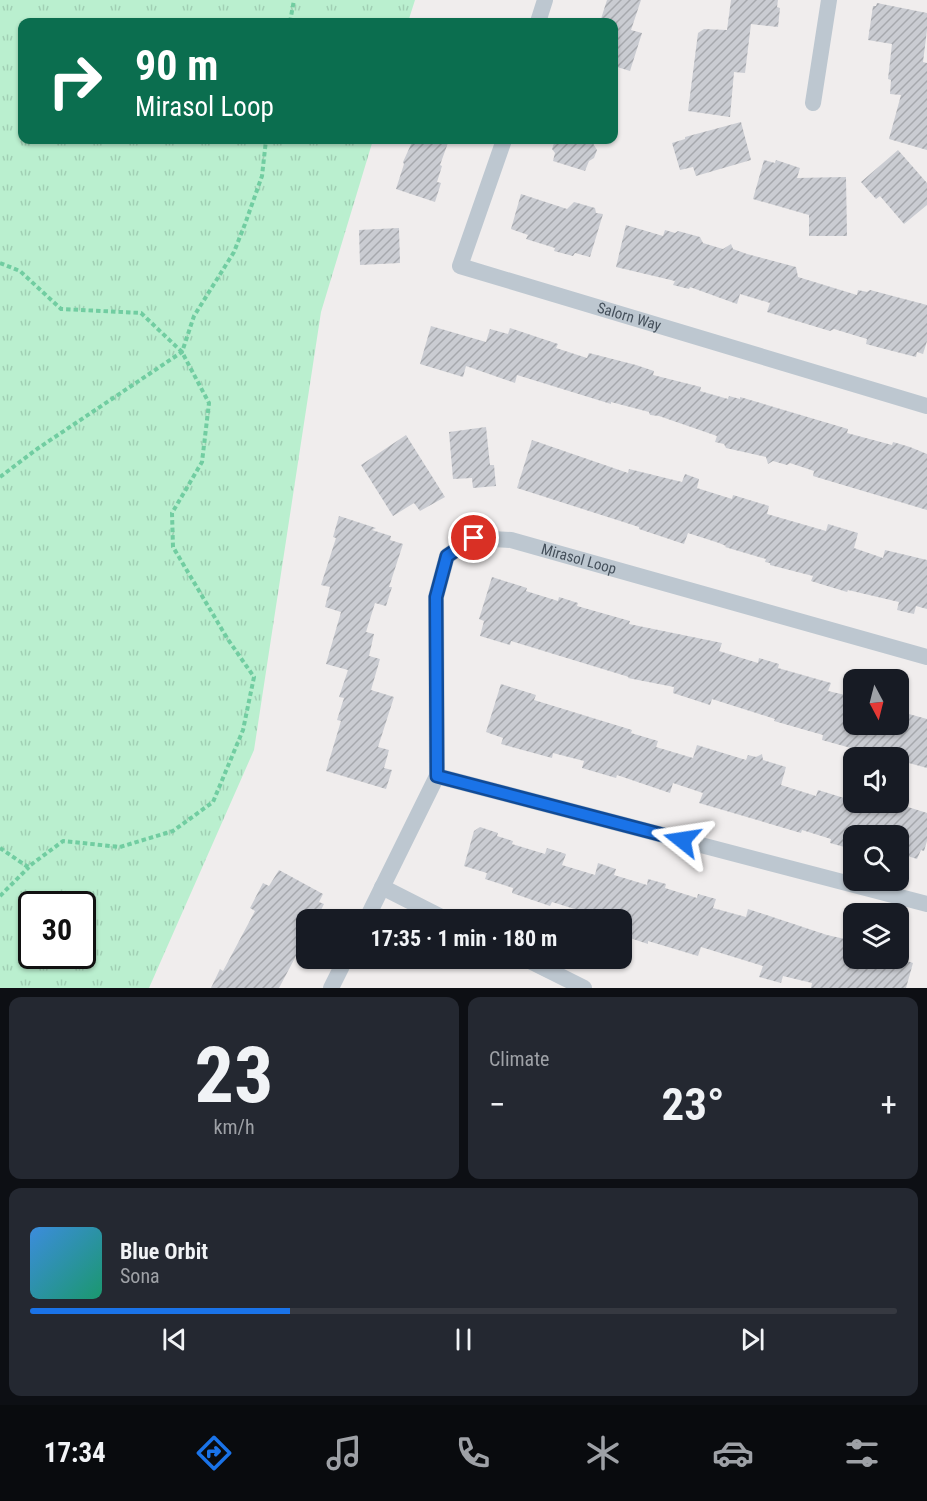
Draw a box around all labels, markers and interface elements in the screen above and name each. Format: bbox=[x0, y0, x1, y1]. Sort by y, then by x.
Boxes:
text: 90 m bbox=[135, 41, 218, 90]
icon: right bbox=[36, 42, 114, 120]
text: Mirasol Loop bbox=[135, 91, 274, 123]
street label: Salorn Way bbox=[595, 299, 663, 335]
pin bbox=[448, 512, 499, 563]
icon: arrive bbox=[457, 521, 490, 554]
street label: Mirasol Loop bbox=[539, 540, 618, 578]
north arrow bbox=[843, 669, 909, 735]
map controls bbox=[843, 669, 909, 969]
button: sound bbox=[843, 747, 909, 813]
position arrow bbox=[650, 808, 714, 872]
button: search bbox=[843, 825, 909, 891]
speed limit sign: 30 bbox=[18, 891, 96, 969]
button: layers bbox=[843, 903, 909, 969]
text: 17:35 · 1 min · 180 m bbox=[371, 926, 557, 951]
text: 23 bbox=[195, 1030, 273, 1121]
text: Climate bbox=[489, 1047, 549, 1071]
text: 23° bbox=[662, 1078, 725, 1131]
text: − bbox=[489, 1085, 506, 1124]
text: + bbox=[881, 1085, 897, 1124]
text: km/h bbox=[213, 1115, 255, 1139]
text: Blue Orbit bbox=[120, 1239, 208, 1264]
text: Sona bbox=[120, 1264, 160, 1288]
icon: previous bbox=[158, 1323, 191, 1356]
icon: pause bbox=[447, 1323, 480, 1356]
icon: next bbox=[736, 1323, 769, 1356]
icon: directions bbox=[193, 1432, 235, 1474]
icon: music bbox=[323, 1432, 365, 1474]
icon: phone bbox=[452, 1432, 494, 1474]
icon: climate bbox=[582, 1432, 624, 1474]
icon: car bbox=[712, 1432, 754, 1474]
icon: filters bbox=[841, 1432, 883, 1474]
text: 17:34 bbox=[44, 1437, 106, 1469]

